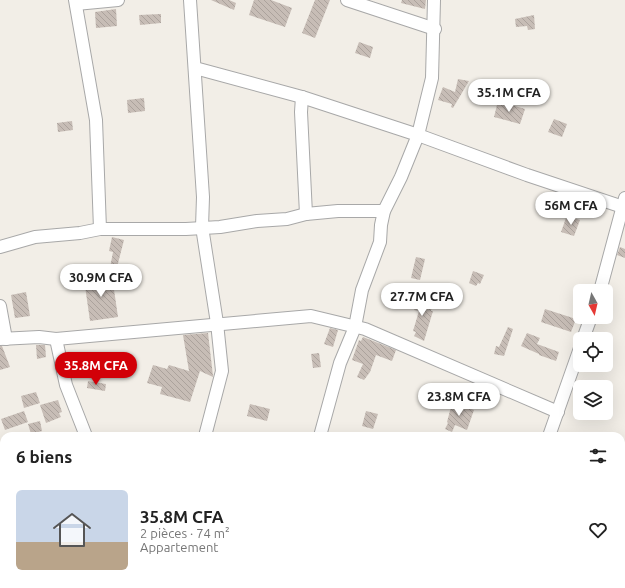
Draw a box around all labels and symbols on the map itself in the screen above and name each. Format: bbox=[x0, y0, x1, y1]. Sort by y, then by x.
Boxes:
pin: 35.1M CFA bbox=[463, 79, 555, 113]
pin: 56M CFA bbox=[534, 192, 608, 226]
pin: 30.9M CFA bbox=[55, 264, 147, 298]
pin: 27.7M CFA bbox=[376, 283, 468, 317]
north arrow bbox=[573, 284, 613, 324]
pin: 35.8M CFA bbox=[50, 352, 142, 386]
pin: 23.8M CFA bbox=[413, 383, 505, 417]

